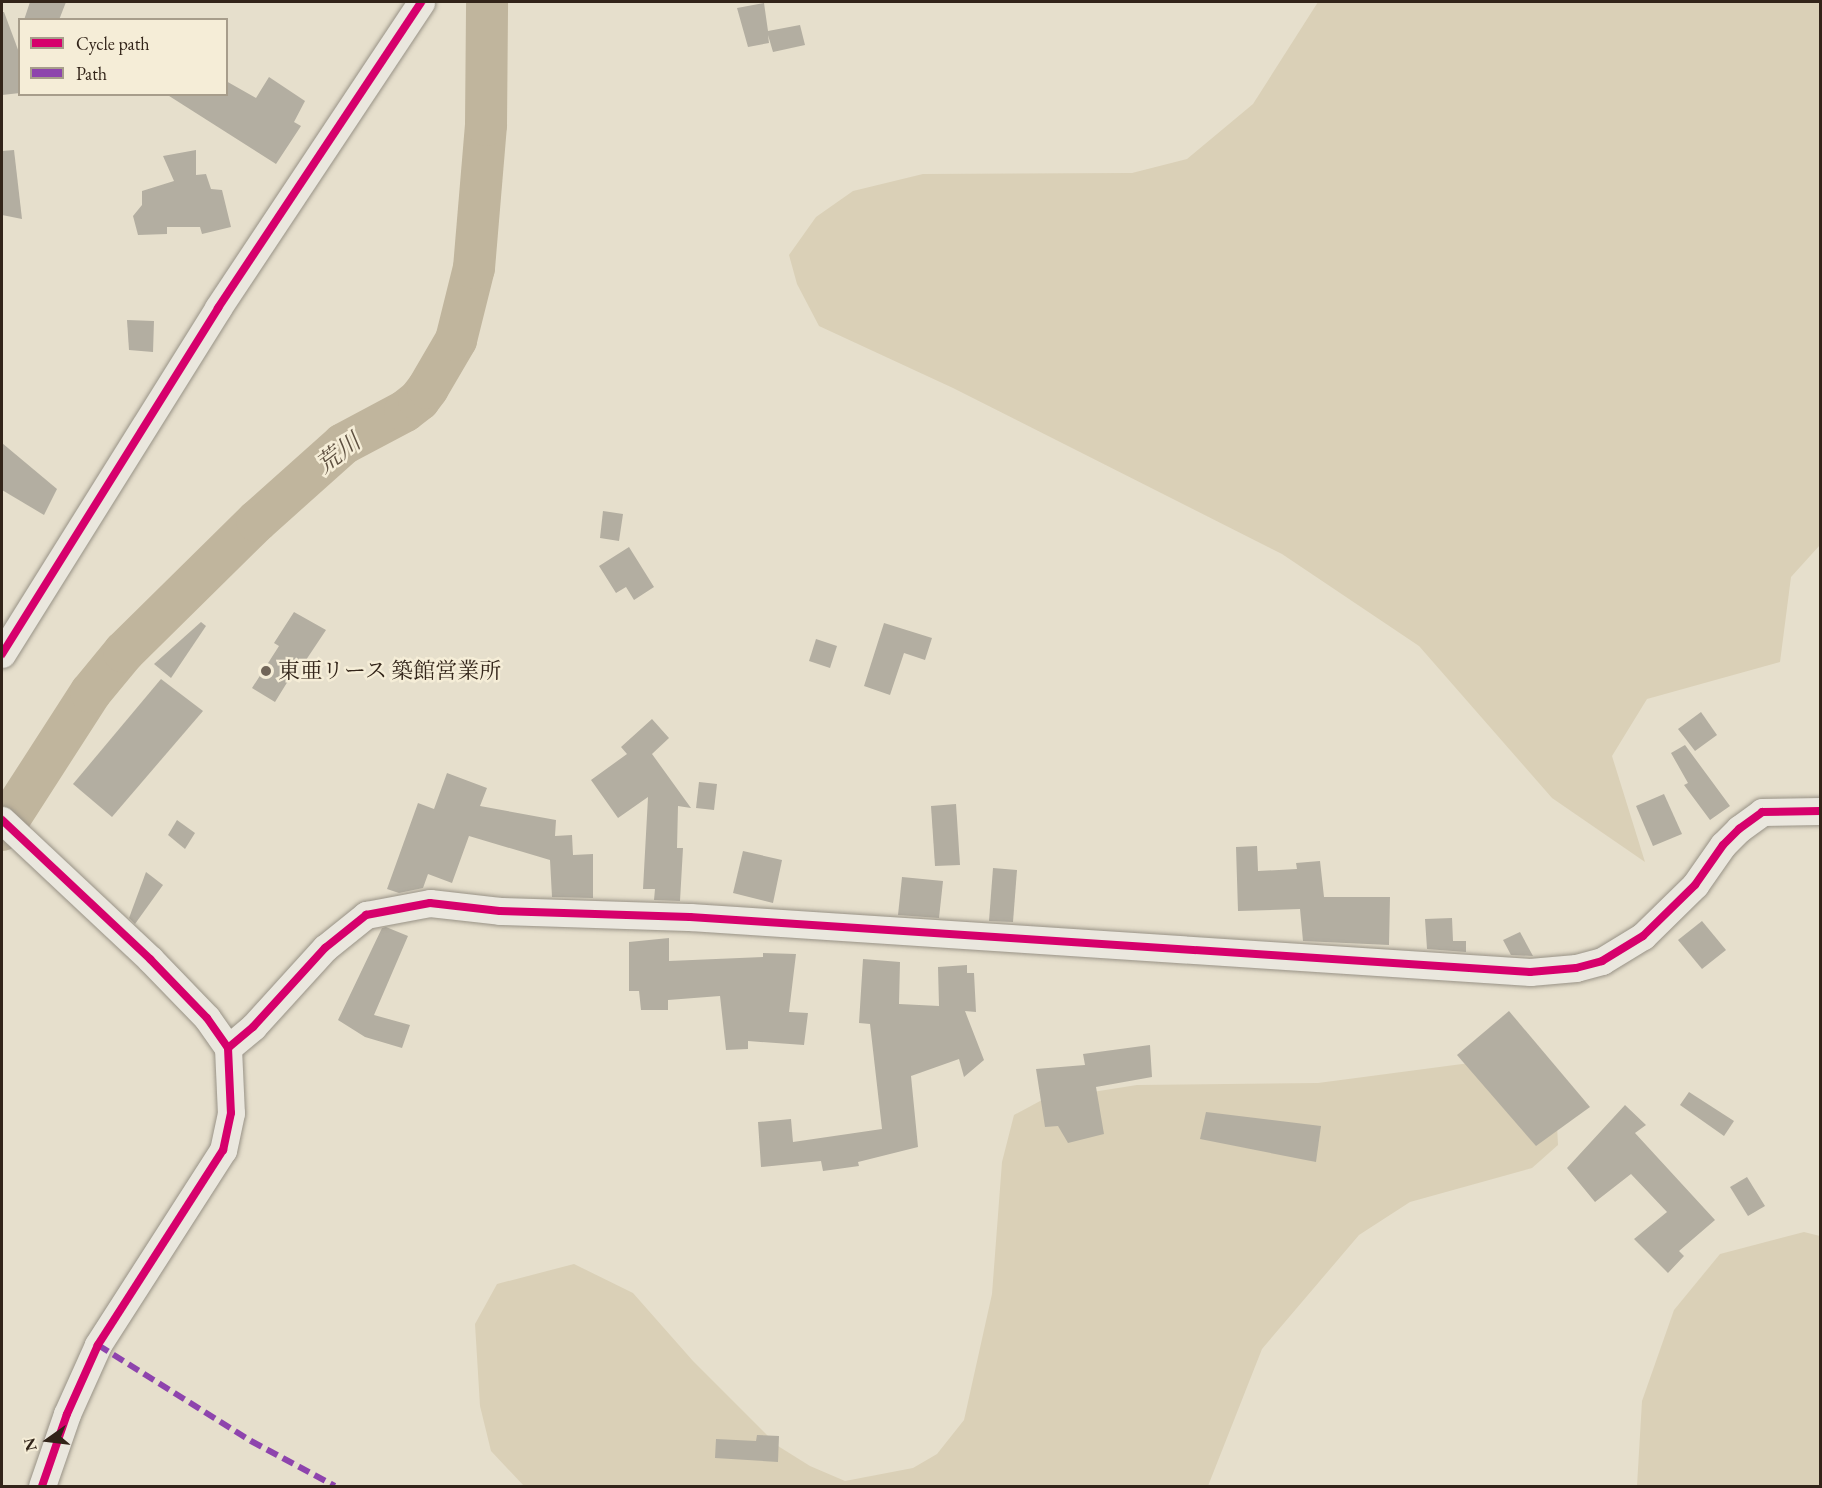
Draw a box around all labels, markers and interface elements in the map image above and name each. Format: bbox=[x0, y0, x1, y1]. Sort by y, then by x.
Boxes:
legend bbox=[18, 18, 228, 96]
text: Cycle path bbox=[76, 32, 150, 55]
text: Path bbox=[76, 62, 107, 85]
water label: 荒川 bbox=[310, 427, 366, 479]
place label: 東亜リース 築館営業所 bbox=[278, 658, 502, 684]
marker: 東亜リース 築館営業所 bbox=[259, 664, 273, 678]
north arrow bbox=[18, 1410, 78, 1470]
text: N bbox=[18, 1436, 42, 1453]

